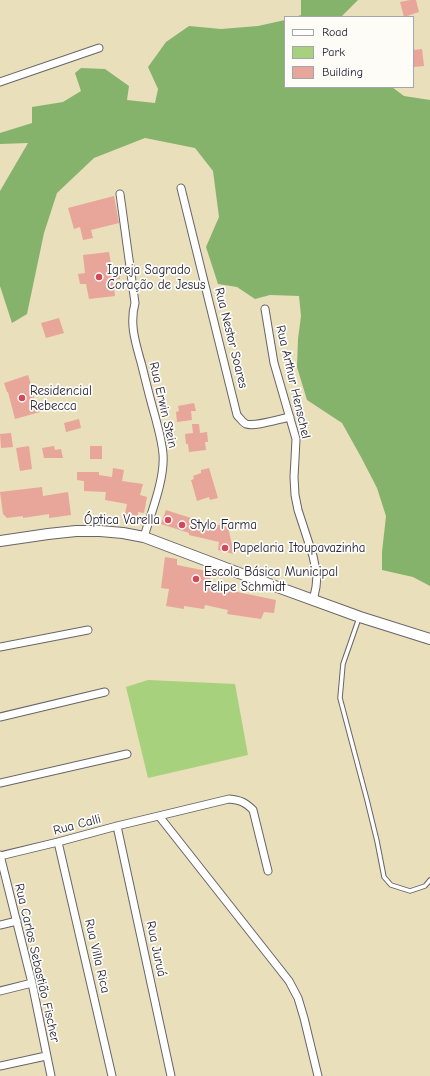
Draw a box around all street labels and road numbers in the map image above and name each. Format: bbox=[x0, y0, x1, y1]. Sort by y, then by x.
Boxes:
street label: Rua Nestor Soares bbox=[211, 286, 251, 390]
street label: Rua Arthur Henschel bbox=[272, 324, 314, 440]
street label: Rua Erwin Stein bbox=[146, 360, 180, 450]
street label: Rua Calli bbox=[51, 811, 103, 839]
street label: Rua Carlos Sebastião Fischer bbox=[11, 882, 63, 1044]
street label: Rua Villa Rica bbox=[81, 917, 113, 995]
street label: Rua Juruá bbox=[142, 920, 170, 978]

